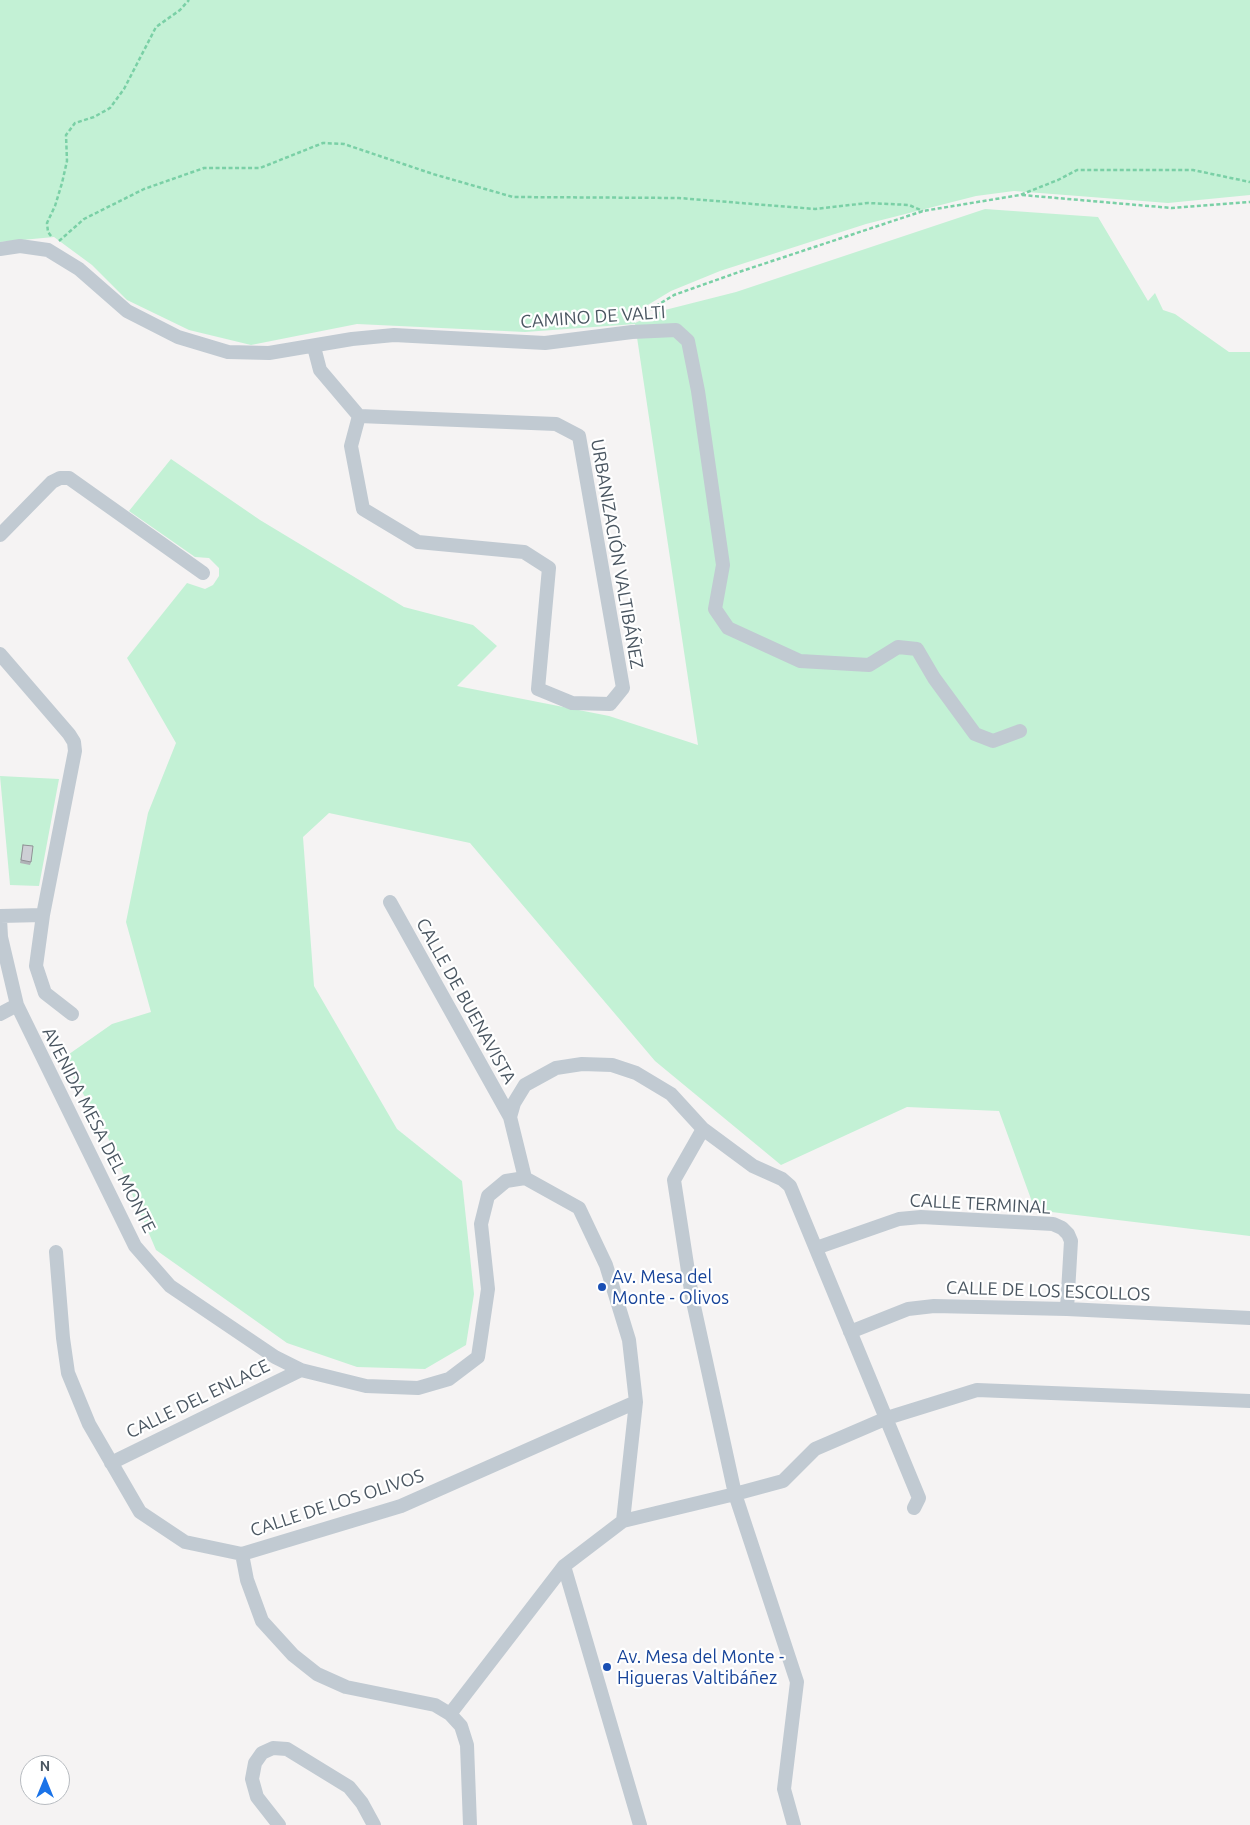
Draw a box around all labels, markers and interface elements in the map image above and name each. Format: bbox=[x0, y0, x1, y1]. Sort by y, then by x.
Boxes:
street label: CAMINO DE VALTI bbox=[520, 301, 666, 333]
street label: URBANIZACIÓN VALTIBÁÑEZ bbox=[586, 437, 648, 671]
street label: CALLE DE BUENAVISTA bbox=[411, 914, 521, 1088]
street label: AVENIDA MESA DEL MONTE bbox=[38, 1024, 160, 1236]
street label: CALLE TERMINAL bbox=[909, 1190, 1051, 1218]
place label: Av. Mesa del Monte - Olivos bbox=[612, 1266, 729, 1308]
street label: CALLE DE LOS ESCOLLOS bbox=[946, 1277, 1150, 1305]
marker: Av. Mesa del Monte - Olivos bbox=[596, 1281, 608, 1293]
street label: CALLE DEL ENLACE bbox=[123, 1355, 273, 1443]
street label: CALLE DE LOS OLIVOS bbox=[248, 1465, 426, 1541]
place label: Av. Mesa del Monte - Higueras Valtibáñez bbox=[617, 1646, 784, 1688]
marker: Av. Mesa del Monte - Higueras Valtibáñez bbox=[601, 1661, 613, 1673]
north arrow bbox=[20, 1755, 70, 1805]
text: N bbox=[40, 1758, 50, 1774]

